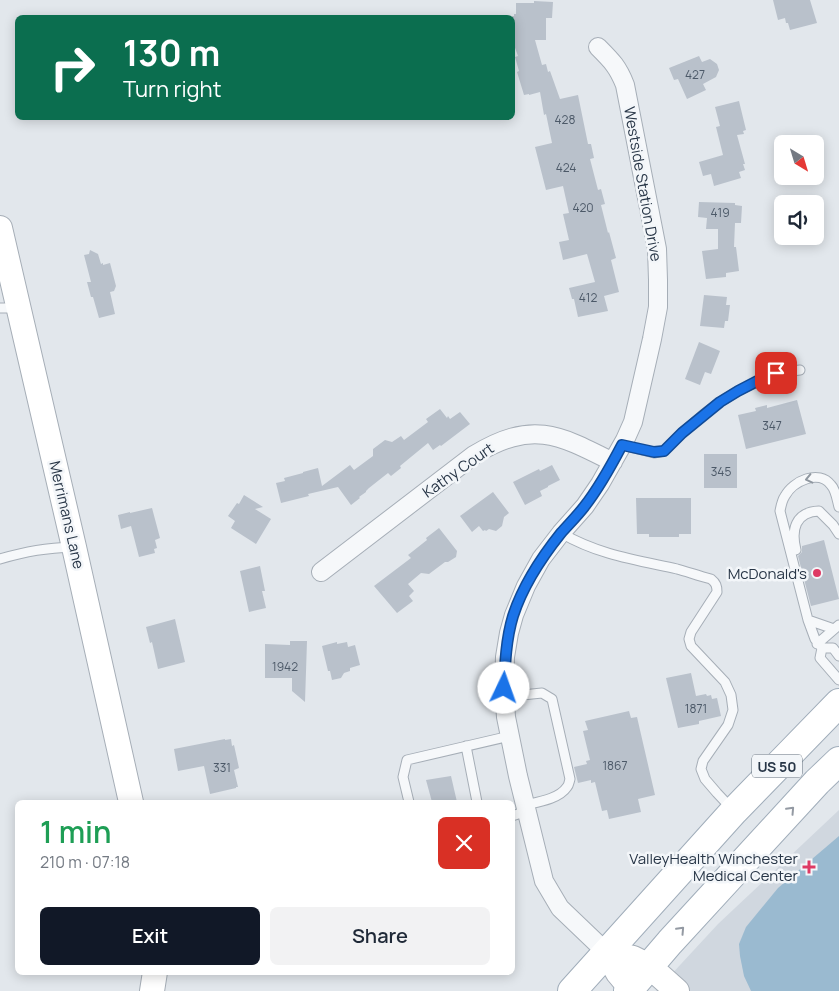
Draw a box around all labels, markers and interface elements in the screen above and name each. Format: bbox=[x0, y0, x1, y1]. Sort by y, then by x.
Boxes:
text: 130 m bbox=[123, 29, 220, 77]
icon: right bbox=[40, 35, 105, 100]
house number: 427 bbox=[685, 66, 705, 83]
text: Turn right bbox=[123, 74, 221, 104]
street label: Westside Station Drive bbox=[619, 105, 667, 263]
house number: 428 bbox=[555, 111, 575, 128]
north arrow bbox=[774, 135, 824, 185]
map controls bbox=[774, 135, 824, 245]
house number: 424 bbox=[556, 159, 576, 176]
button: sound bbox=[774, 195, 824, 245]
house number: 420 bbox=[572, 199, 594, 216]
house number: 419 bbox=[710, 204, 730, 221]
house number: 412 bbox=[579, 289, 597, 306]
pin bbox=[755, 352, 797, 394]
icon: arrive bbox=[762, 359, 790, 387]
house number: 347 bbox=[762, 417, 782, 434]
street label: Kathy Court bbox=[418, 438, 498, 502]
street label: Merrimans Lane bbox=[44, 459, 90, 571]
house number: 345 bbox=[711, 463, 731, 480]
one-way arrow bbox=[805, 473, 814, 484]
place label: McDonald's bbox=[728, 563, 807, 584]
marker: McDonald's bbox=[811, 567, 823, 579]
house number: 1942 bbox=[272, 658, 298, 675]
position arrow bbox=[477, 661, 529, 713]
house number: 1871 bbox=[685, 700, 707, 717]
road number: US 50 bbox=[752, 754, 802, 778]
house number: 1867 bbox=[602, 757, 628, 774]
house number: 331 bbox=[213, 759, 231, 776]
one-way arrow bbox=[785, 807, 794, 816]
text: 1 min bbox=[40, 811, 112, 852]
button: close bbox=[438, 817, 490, 869]
place label: ValleyHealth Winchester Medical Center bbox=[629, 848, 799, 886]
text: 210 m · 07:18 bbox=[40, 851, 130, 873]
marker: ValleyHealth Winchester Medical Center bbox=[802, 860, 816, 874]
button: Exit bbox=[40, 907, 260, 965]
button: Share bbox=[270, 907, 490, 965]
one-way arrow bbox=[675, 926, 684, 935]

